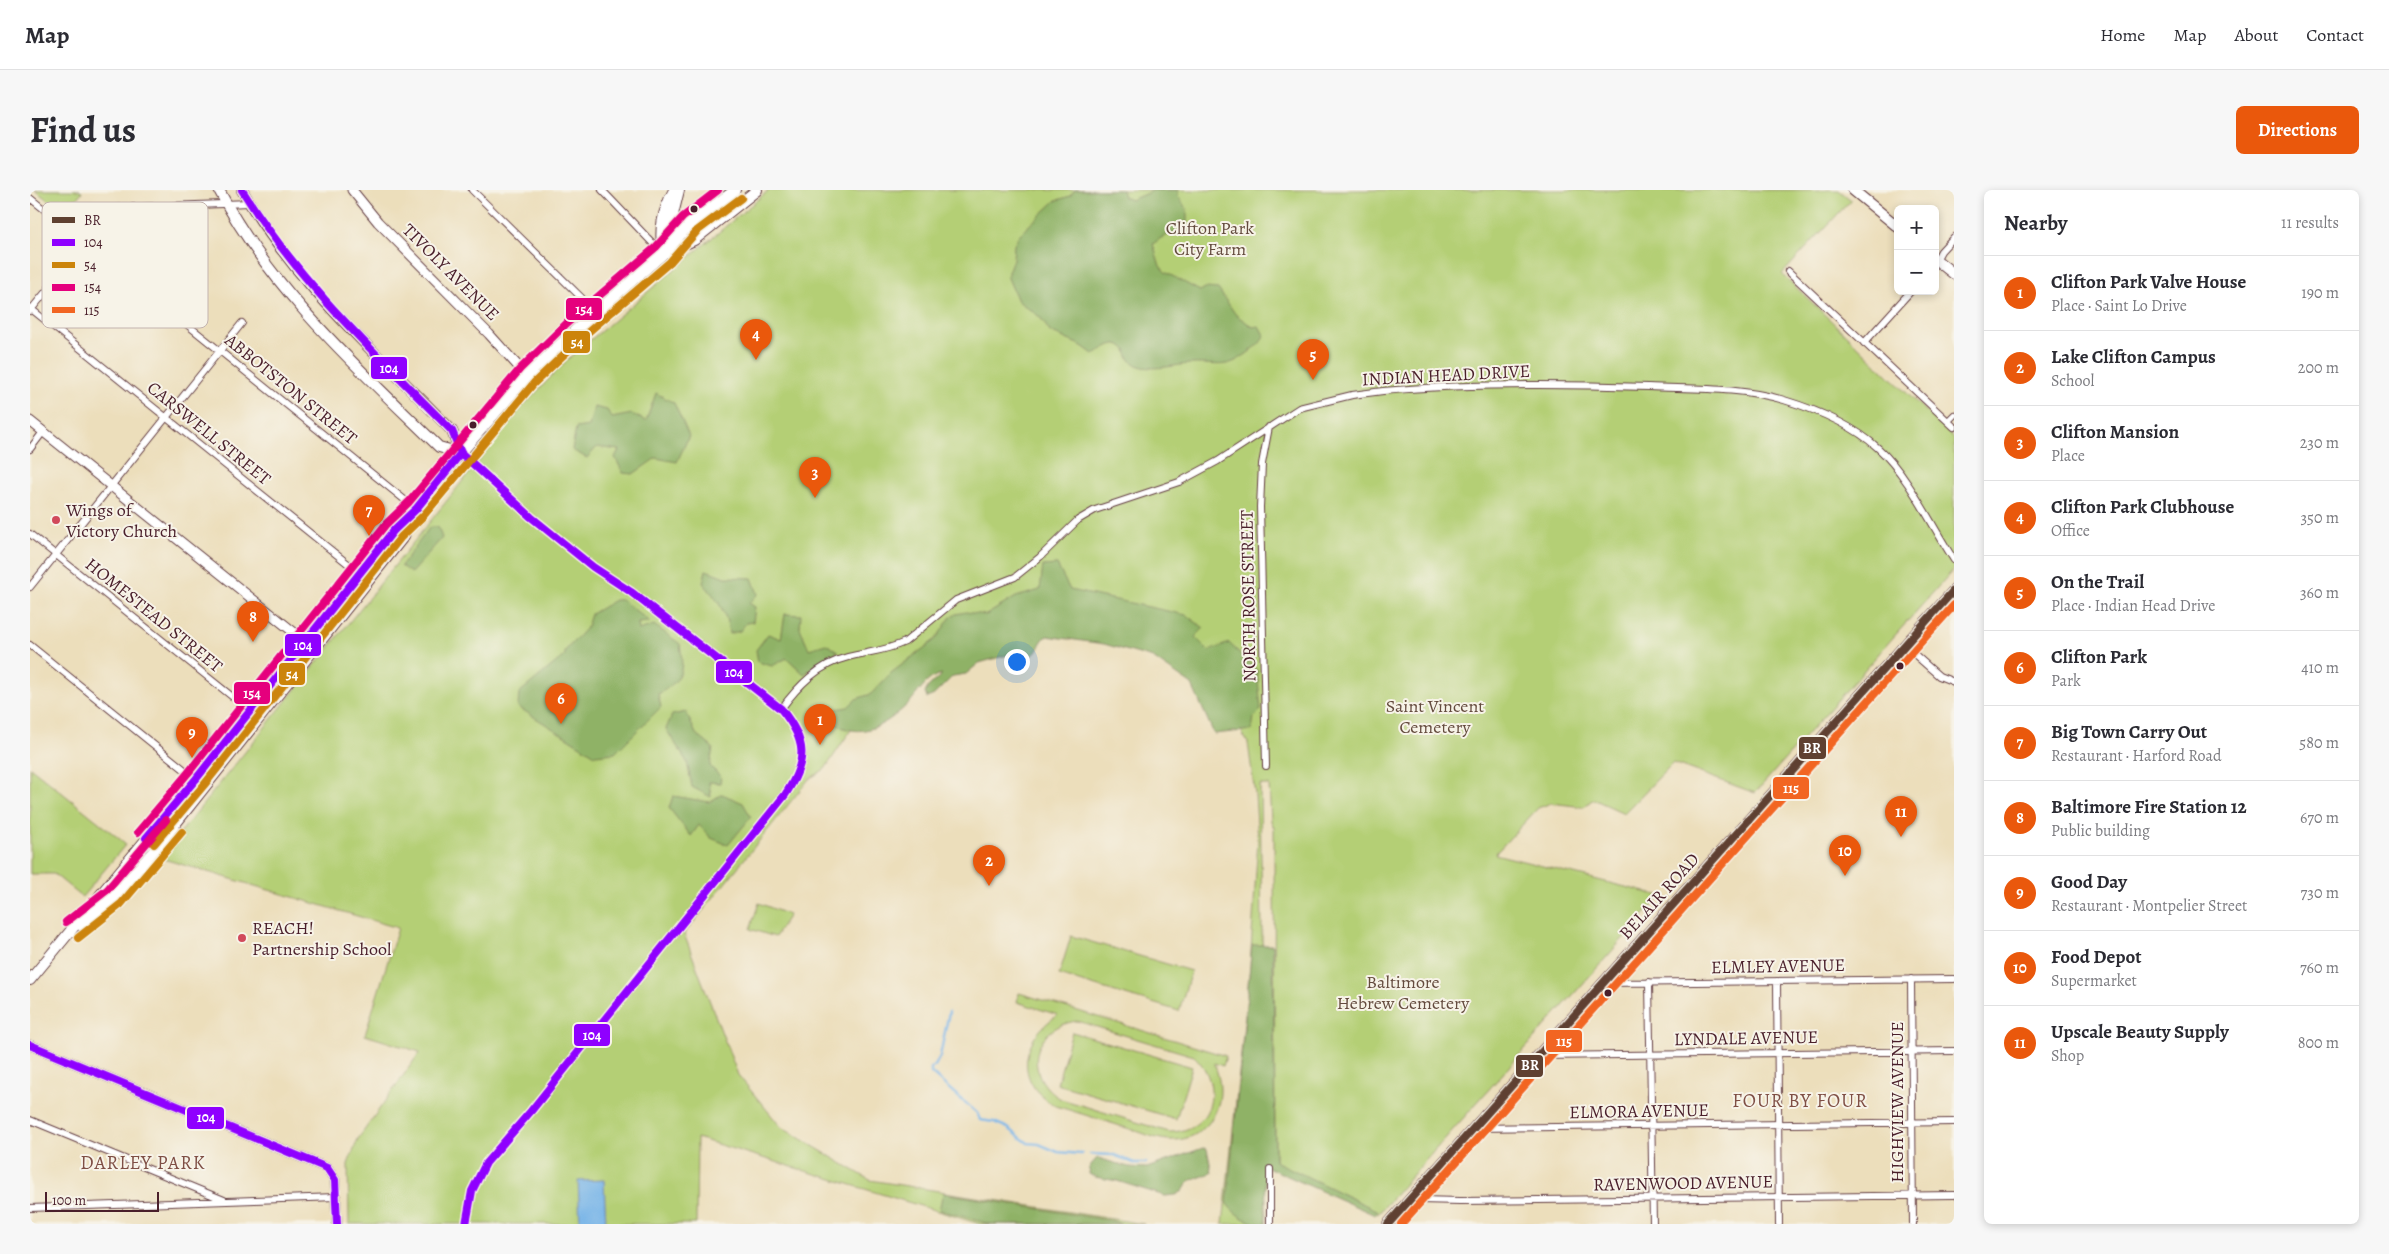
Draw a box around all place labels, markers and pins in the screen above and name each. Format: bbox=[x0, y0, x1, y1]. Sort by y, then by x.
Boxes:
unlabelled marker bbox=[689, 204, 699, 214]
pin: 4 bbox=[740, 319, 772, 360]
pin: 5 bbox=[1297, 339, 1329, 380]
unlabelled marker bbox=[468, 420, 478, 430]
pin: 3 bbox=[799, 457, 831, 498]
pin: 7 bbox=[353, 495, 385, 536]
place label: Wings of Victory Church bbox=[65, 498, 178, 543]
marker: Wings of Victory Church bbox=[50, 514, 62, 526]
pin: 8 bbox=[237, 601, 269, 642]
unlabelled marker bbox=[1895, 661, 1905, 671]
pin: 6 bbox=[545, 683, 577, 724]
pin: 1 bbox=[804, 704, 836, 745]
pin: 9 bbox=[176, 717, 208, 758]
pin: 11 bbox=[1885, 796, 1917, 837]
pin: 10 bbox=[1829, 835, 1861, 876]
pin: 2 bbox=[973, 845, 1005, 886]
place label: REACH! Partnership School bbox=[252, 916, 392, 961]
marker: REACH! Partnership School bbox=[236, 932, 248, 944]
unlabelled marker bbox=[1603, 988, 1613, 998]

